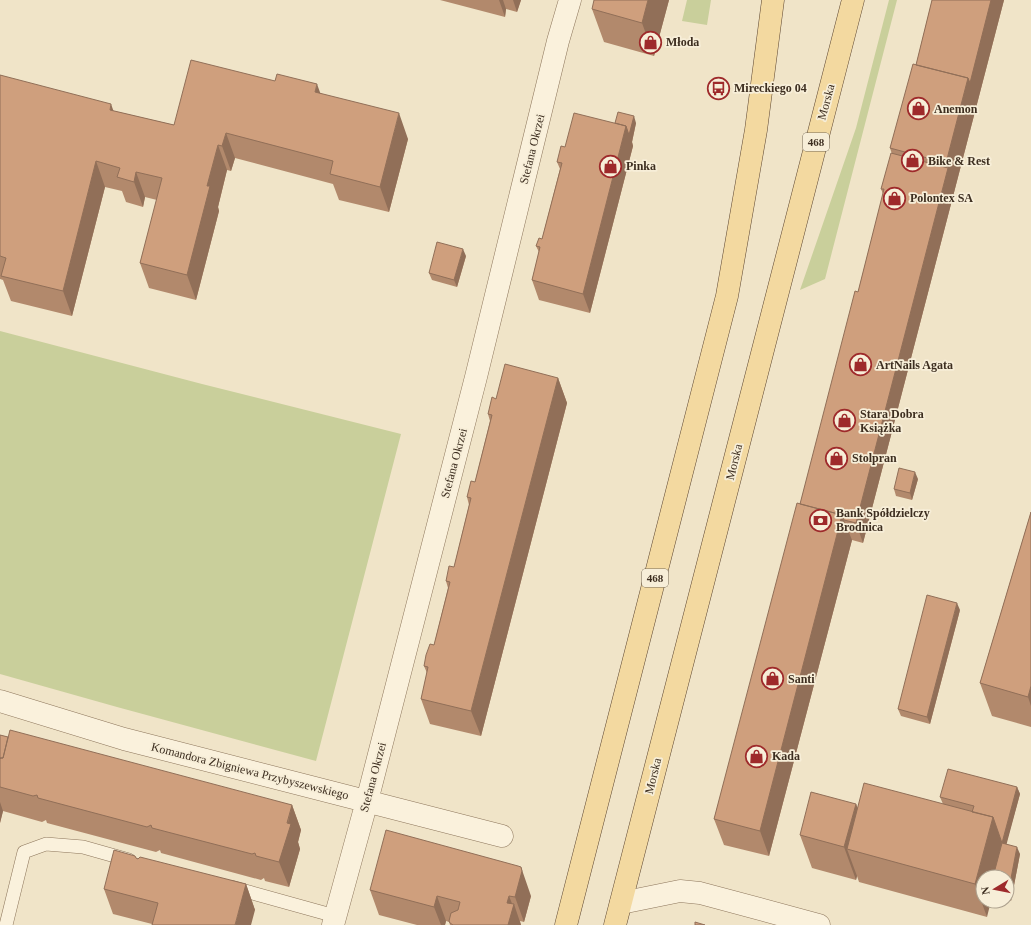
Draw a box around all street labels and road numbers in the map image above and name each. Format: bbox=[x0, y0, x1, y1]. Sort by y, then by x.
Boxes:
street label: Morska bbox=[814, 82, 838, 122]
street label: Stefana Okrzei bbox=[517, 112, 548, 185]
road number: 468 bbox=[803, 133, 829, 151]
street label: Stefana Okrzei bbox=[438, 426, 470, 499]
street label: Morska bbox=[723, 442, 745, 481]
road number: 468 bbox=[642, 569, 668, 587]
street label: Komandora Zbigniewa Przybyszewskiego bbox=[150, 740, 350, 802]
street label: Stefana Okrzei bbox=[357, 740, 389, 813]
street label: Morska bbox=[642, 756, 664, 795]

